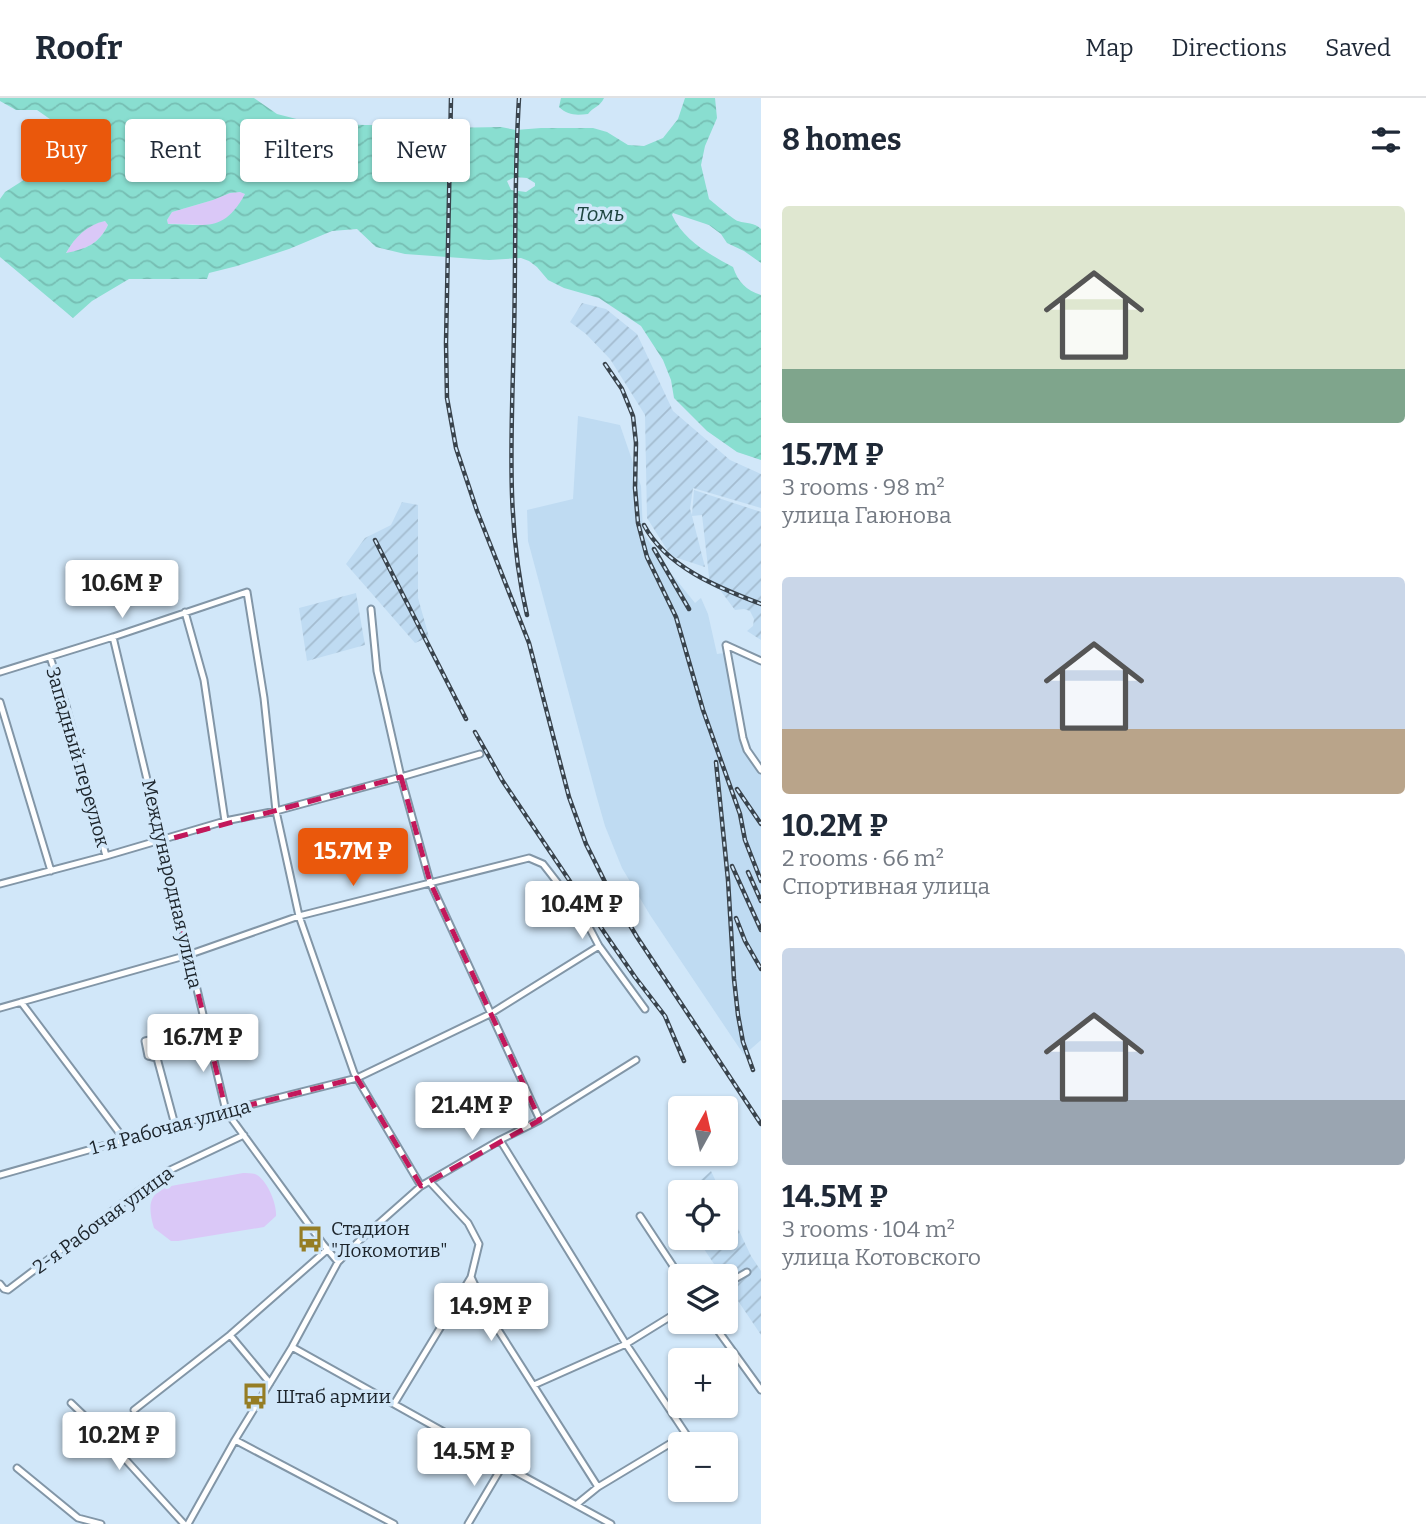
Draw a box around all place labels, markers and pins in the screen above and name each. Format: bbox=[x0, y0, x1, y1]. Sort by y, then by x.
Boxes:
pin: 10.6M ₽ bbox=[57, 560, 187, 620]
pin: 15.7M ₽ bbox=[288, 828, 418, 888]
pin: 10.4M ₽ bbox=[517, 882, 647, 941]
pin: 16.7M ₽ bbox=[138, 1014, 268, 1074]
pin: 21.4M ₽ bbox=[407, 1082, 537, 1142]
place label: Стадион "Локомотив" bbox=[331, 1217, 448, 1262]
bus stop icon: Стадион "Локомотив" bbox=[295, 1224, 325, 1254]
pin: 14.9M ₽ bbox=[426, 1284, 556, 1343]
bus stop icon: Штаб армии bbox=[240, 1381, 270, 1411]
place label: Штаб армии bbox=[276, 1385, 391, 1408]
pin: 10.2M ₽ bbox=[54, 1412, 184, 1472]
pin: 14.5M ₽ bbox=[409, 1428, 539, 1488]

